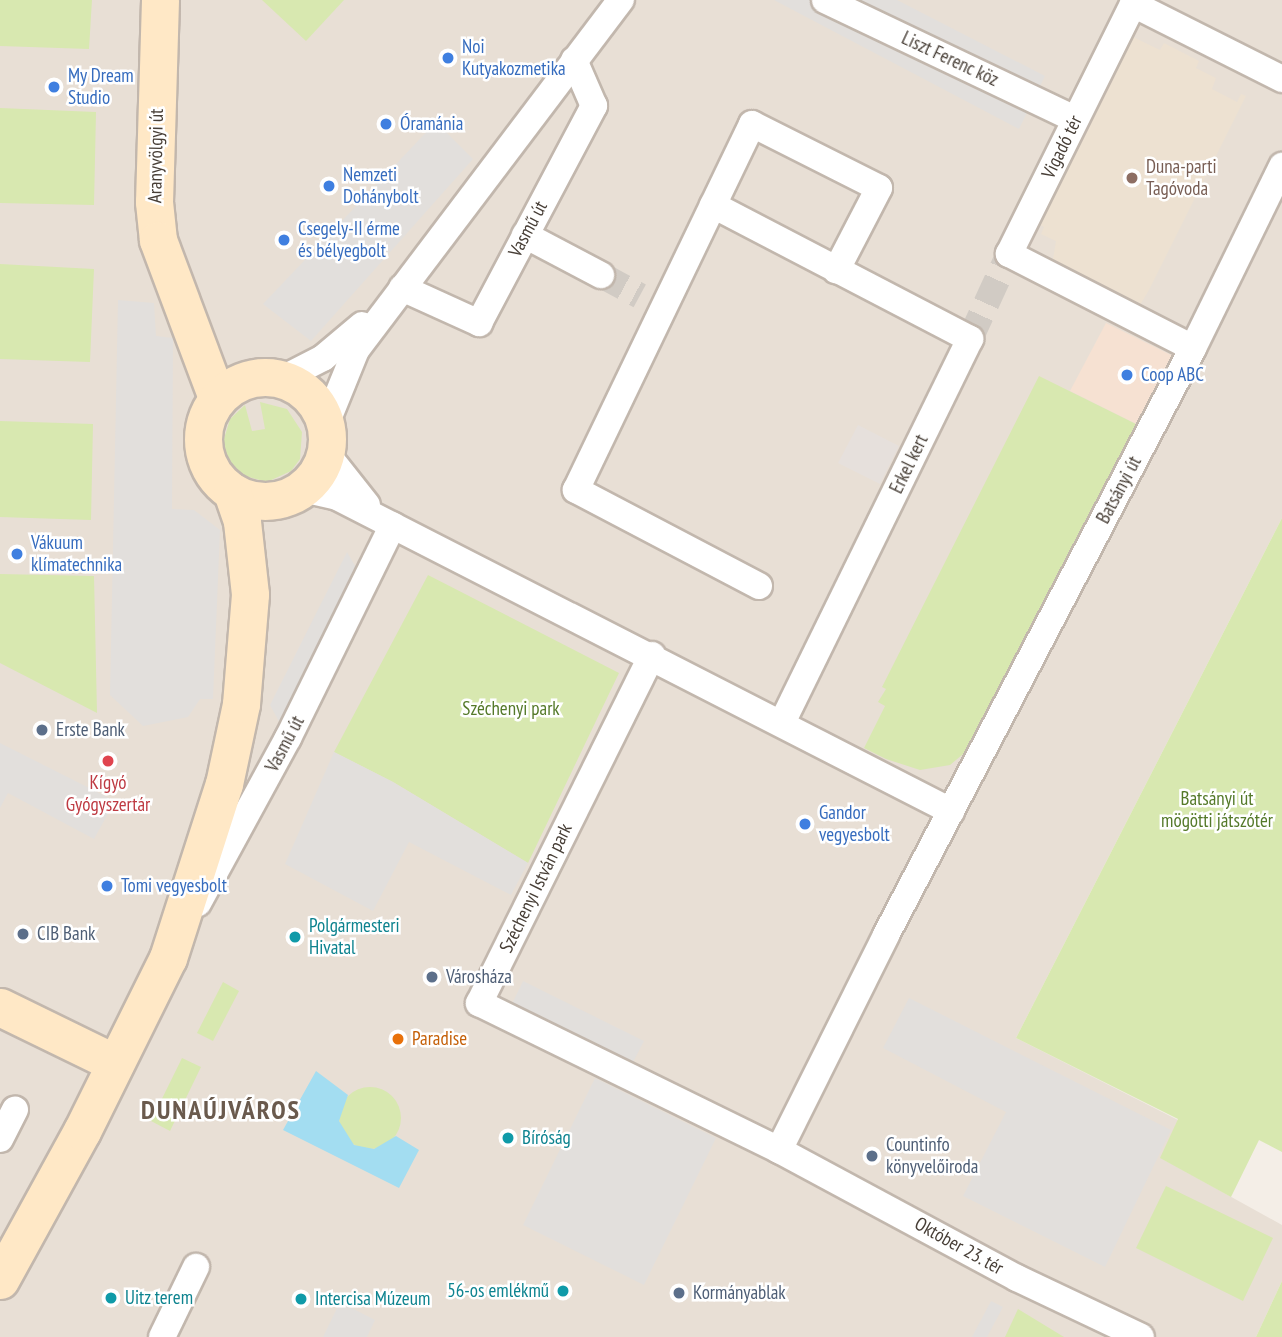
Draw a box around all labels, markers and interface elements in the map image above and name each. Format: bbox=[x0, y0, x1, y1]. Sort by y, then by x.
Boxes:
street label: Liszt Ferenc köz bbox=[898, 27, 1002, 91]
place label: Noi Kutyakozmetika bbox=[462, 36, 566, 80]
marker: Noi Kutyakozmetika bbox=[440, 50, 456, 66]
place label: My Dream Studio bbox=[68, 65, 134, 109]
marker: My Dream Studio bbox=[46, 79, 62, 95]
street label: Aranyvölgyi út bbox=[144, 109, 168, 203]
street label: Vigadó tér bbox=[1037, 112, 1087, 182]
place label: Óramánia bbox=[400, 113, 463, 135]
marker: Óramánia bbox=[378, 116, 394, 132]
place label: Duna-parti Tagóvoda bbox=[1146, 156, 1217, 200]
place label: Nemzeti Dohánybolt bbox=[343, 164, 419, 208]
marker: Duna-parti Tagóvoda bbox=[1124, 170, 1140, 186]
marker: Nemzeti Dohánybolt bbox=[321, 178, 337, 194]
street label: Vasmű út bbox=[504, 197, 552, 261]
place label: Csegely-II érme és bélyegbolt bbox=[298, 218, 400, 262]
marker: Csegely-II érme és bélyegbolt bbox=[276, 232, 292, 248]
place label: Coop ABC bbox=[1141, 364, 1205, 386]
marker: Coop ABC bbox=[1119, 367, 1135, 383]
street label: Erkel kert bbox=[885, 431, 933, 497]
street label: Batsányi út bbox=[1092, 452, 1146, 528]
place label: Vákuum klímatechnika bbox=[31, 532, 122, 576]
marker: Vákuum klímatechnika bbox=[9, 546, 25, 562]
park label: Széchenyi park bbox=[462, 698, 560, 720]
street label: Vasmű út bbox=[261, 712, 309, 776]
place label: Erste Bank bbox=[56, 719, 125, 741]
marker: Erste Bank bbox=[34, 722, 50, 738]
marker: Kígyó Gyógyszertár bbox=[100, 753, 116, 769]
place label: Kígyó Gyógyszertár bbox=[66, 772, 150, 816]
park label: Batsányi út mögötti játszótér bbox=[1161, 788, 1273, 832]
place label: Gandor vegyesbolt bbox=[819, 802, 890, 846]
marker: Gandor vegyesbolt bbox=[797, 816, 813, 832]
street label: Széchenyi István park bbox=[495, 820, 577, 956]
place label: Tomi vegyesbolt bbox=[121, 875, 227, 897]
marker: Tomi vegyesbolt bbox=[99, 878, 115, 894]
place label: Polgármesteri Hivatal bbox=[309, 915, 400, 959]
place label: CIB Bank bbox=[37, 923, 95, 945]
marker: CIB Bank bbox=[15, 926, 31, 942]
marker: Polgármesteri Hivatal bbox=[287, 929, 303, 945]
place label: Városháza bbox=[446, 966, 512, 988]
marker: Városháza bbox=[424, 969, 440, 985]
place label: Paradise bbox=[412, 1028, 467, 1050]
marker: Paradise bbox=[390, 1031, 406, 1047]
district label: DUNAÚJVÁROS bbox=[142, 1094, 300, 1126]
place label: Bíróság bbox=[522, 1127, 571, 1149]
marker: Bíróság bbox=[500, 1130, 516, 1146]
place label: Countinfo könyvelőiroda bbox=[886, 1134, 978, 1178]
marker: Countinfo könyvelőiroda bbox=[864, 1148, 880, 1164]
street label: Október 23. tér bbox=[910, 1212, 1008, 1280]
place label: 56-os emlékmű bbox=[447, 1280, 549, 1302]
place label: Kormányablak bbox=[693, 1282, 786, 1304]
marker: 56-os emlékmű bbox=[555, 1283, 571, 1299]
marker: Kormányablak bbox=[671, 1285, 687, 1301]
place label: Uitz terem bbox=[125, 1287, 193, 1309]
place label: Intercisa Múzeum bbox=[315, 1288, 430, 1310]
marker: Uitz terem bbox=[103, 1290, 119, 1306]
marker: Intercisa Múzeum bbox=[293, 1291, 309, 1307]

